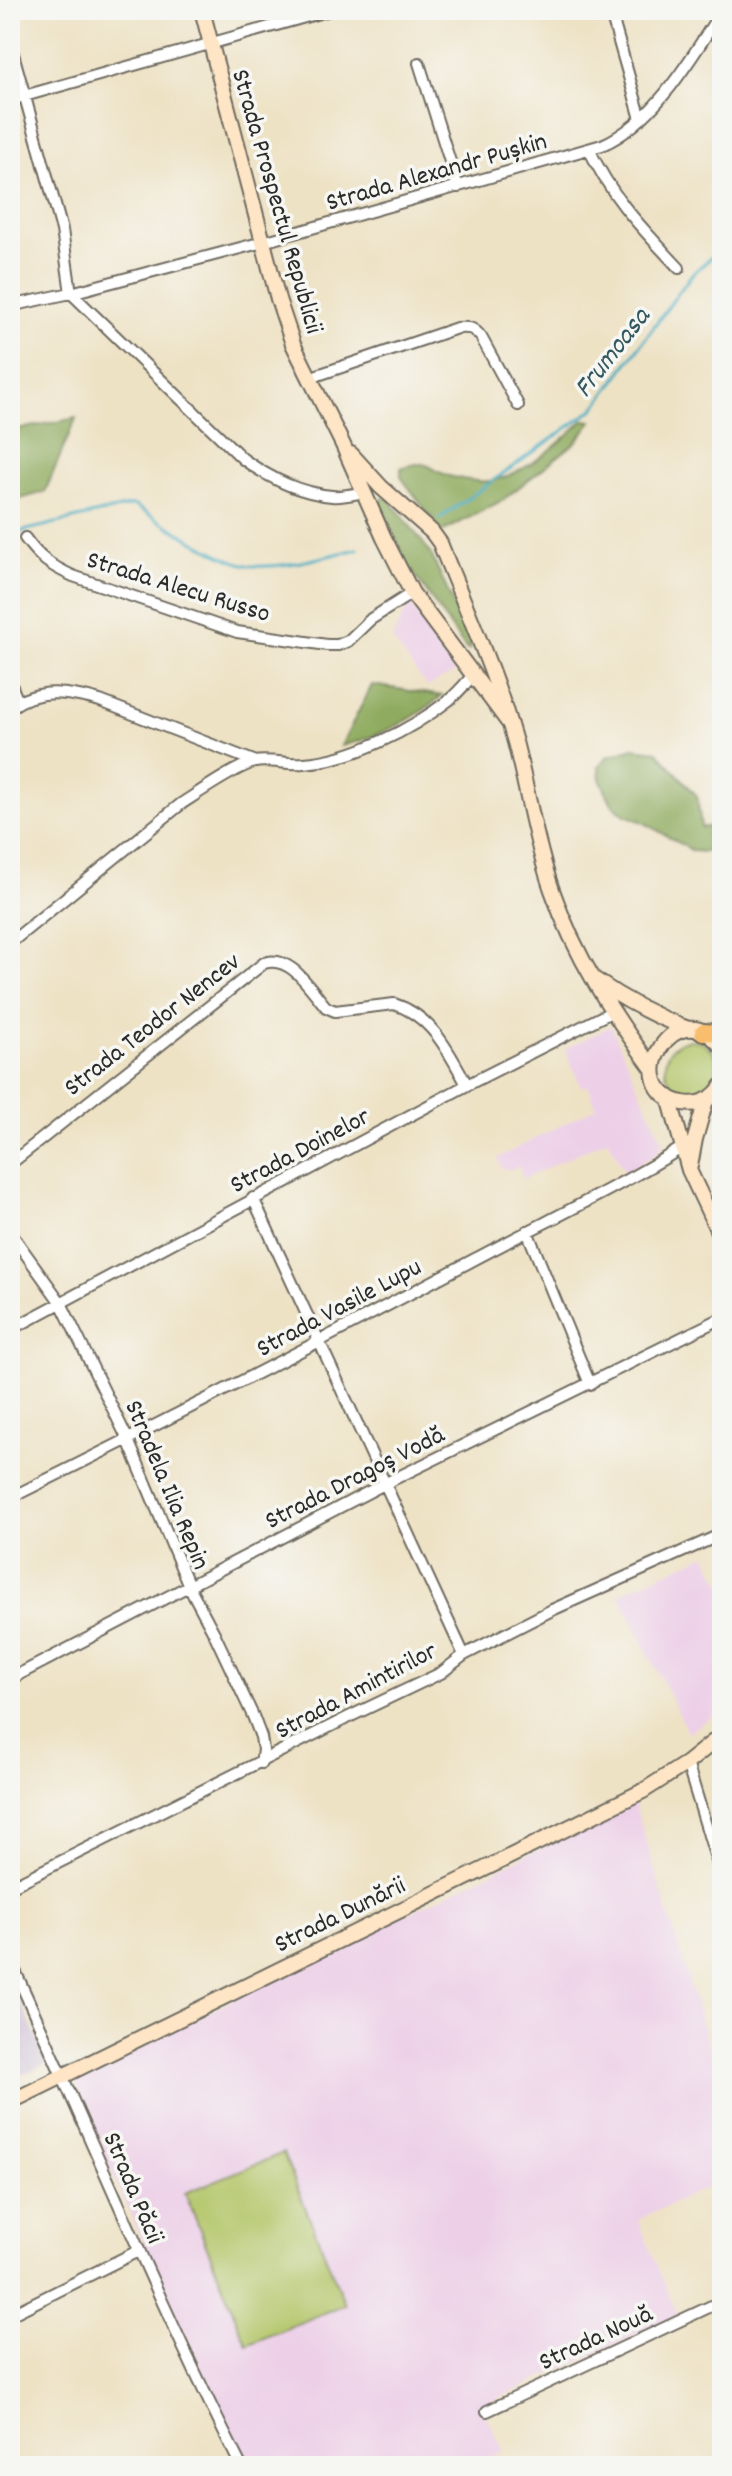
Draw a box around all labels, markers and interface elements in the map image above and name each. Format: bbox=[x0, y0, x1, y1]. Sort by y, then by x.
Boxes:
street label: Strada Prospectul Republicii bbox=[220, 65, 331, 339]
street label: Strada Alexandr Pușkin bbox=[322, 124, 552, 223]
water label: Frumoasa bbox=[566, 299, 663, 408]
street label: Strada Alecu Russo bbox=[82, 543, 274, 634]
street label: Strada Teodor Nencev bbox=[57, 945, 249, 1107]
street label: Strada Doinelor bbox=[224, 1099, 378, 1205]
street label: Strada Vasile Lupu bbox=[250, 1250, 429, 1368]
street label: Stradela Ilia Repin bbox=[113, 1395, 218, 1576]
street label: Strada Dragoș Vodă bbox=[259, 1418, 452, 1540]
street label: Strada Amintirilor bbox=[269, 1634, 444, 1750]
street label: Strada Dunării bbox=[269, 1868, 413, 1964]
street label: Strada Păcii bbox=[92, 2127, 172, 2250]
street label: Strada Nouă bbox=[533, 2297, 660, 2382]

